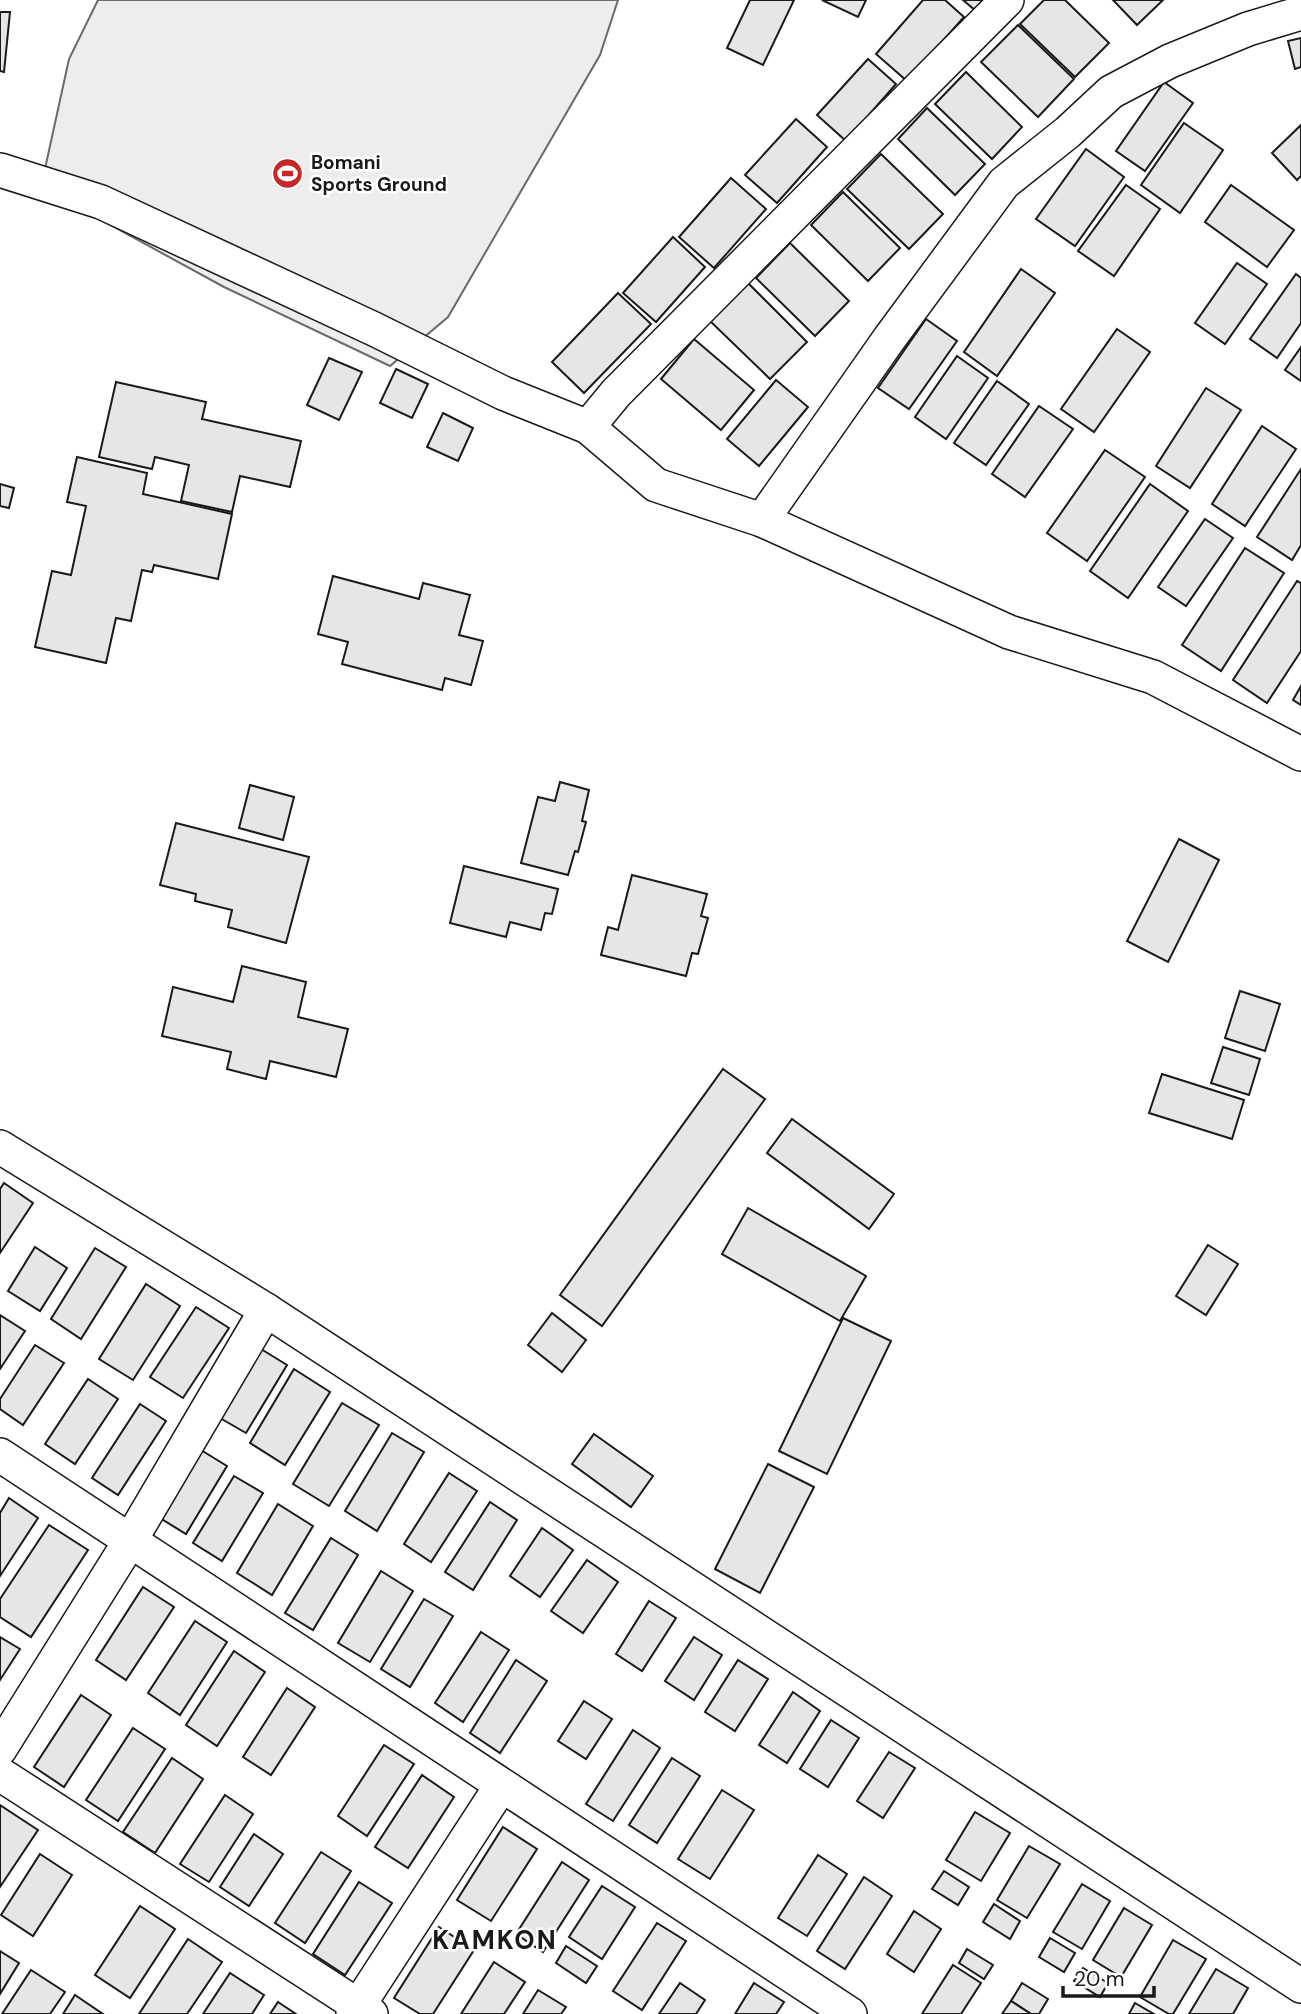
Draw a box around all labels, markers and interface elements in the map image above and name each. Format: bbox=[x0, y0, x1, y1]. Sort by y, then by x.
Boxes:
place label: Bomani Sports Ground bbox=[311, 150, 447, 197]
sports icon: Bomani Sports Ground bbox=[271, 156, 305, 190]
district label: KAMKON bbox=[432, 1923, 558, 1957]
scale bar bbox=[1063, 1954, 1154, 1998]
text: 20 m bbox=[1074, 1965, 1125, 1993]

